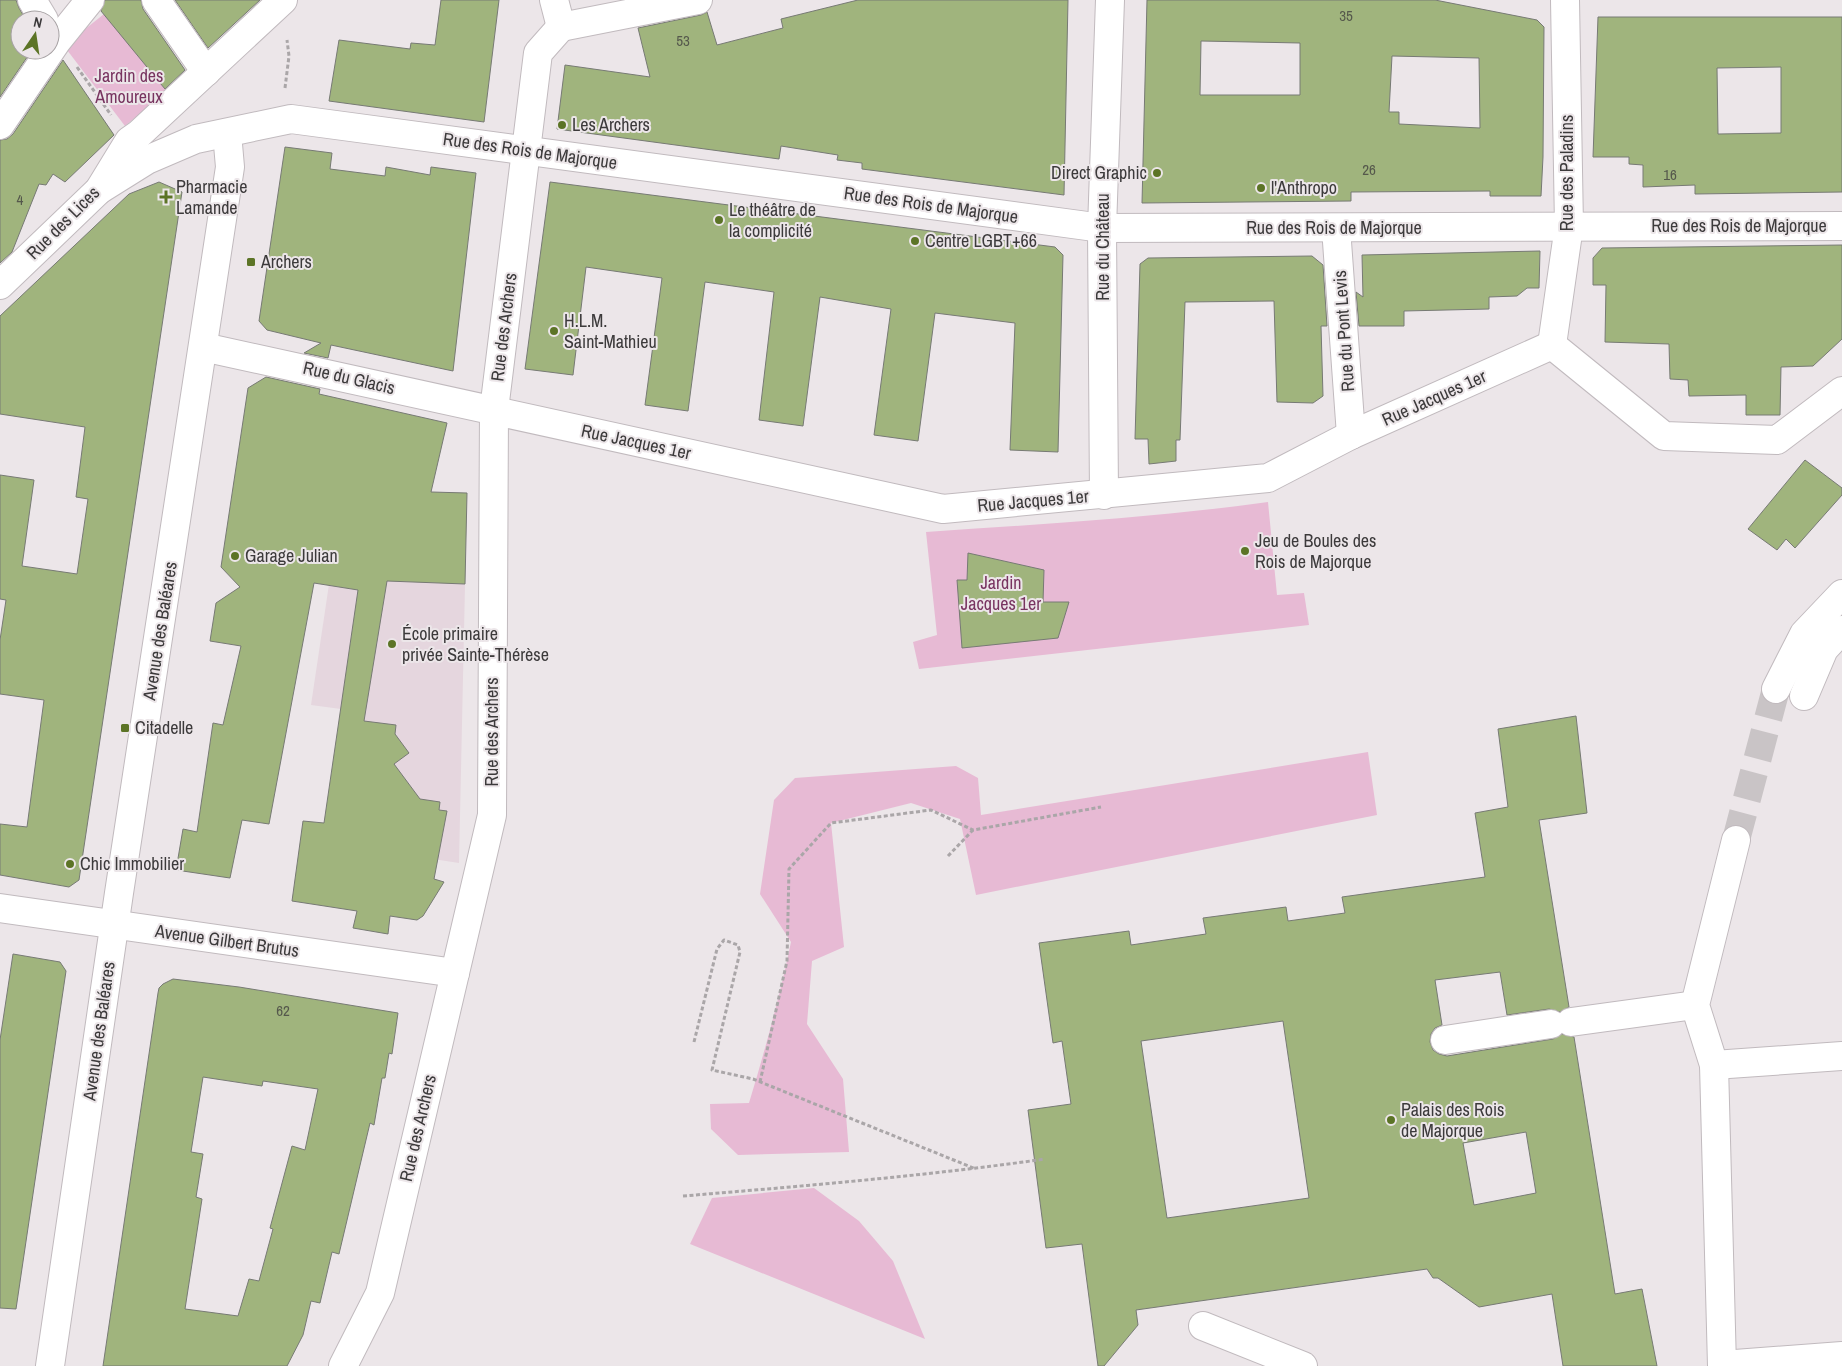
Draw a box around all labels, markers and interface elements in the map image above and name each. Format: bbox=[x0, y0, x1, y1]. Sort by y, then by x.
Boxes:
house number: 35 bbox=[1339, 5, 1353, 26]
north arrow bbox=[10, 10, 60, 60]
text: N bbox=[32, 13, 44, 32]
house number: 53 bbox=[676, 30, 690, 51]
park label: Jardin des Amoureux bbox=[94, 63, 163, 109]
place label: Les Archers bbox=[572, 112, 650, 137]
street label: Rue des Paladins bbox=[1554, 115, 1579, 231]
marker: Les Archers bbox=[556, 119, 568, 131]
street label: Rue des Rois de Majorque bbox=[441, 126, 619, 175]
house number: 26 bbox=[1362, 159, 1376, 180]
place label: Direct Graphic bbox=[1051, 160, 1147, 185]
house number: 16 bbox=[1663, 164, 1677, 185]
marker: Direct Graphic bbox=[1151, 167, 1163, 179]
place label: Pharmacie Lamande bbox=[176, 174, 247, 220]
place label: l'Anthropo bbox=[1271, 175, 1337, 200]
street label: Rue des Lices bbox=[20, 180, 105, 265]
street label: Rue des Rois de Majorque bbox=[842, 180, 1020, 229]
marker: l'Anthropo bbox=[1255, 182, 1267, 194]
house number: 4 bbox=[17, 189, 24, 210]
marker: Pharmacie Lamande bbox=[160, 191, 172, 203]
street label: Rue du Château bbox=[1090, 193, 1115, 301]
place label: Le théâtre de la complicité bbox=[729, 197, 816, 243]
street label: Rue des Rois de Majorque bbox=[1651, 213, 1827, 238]
marker: Le théâtre de la complicité bbox=[713, 214, 725, 226]
street label: Rue des Rois de Majorque bbox=[1246, 215, 1422, 240]
place label: Centre LGBT+66 bbox=[925, 228, 1037, 253]
marker: Centre LGBT+66 bbox=[909, 235, 921, 247]
place label: Archers bbox=[260, 249, 312, 274]
marker: Archers bbox=[245, 256, 257, 268]
street label: Rue du Pont Levis bbox=[1327, 270, 1360, 392]
street label: Rue des Archers bbox=[484, 271, 523, 383]
place label: H.L.M. Saint-Mathieu bbox=[564, 308, 657, 354]
marker: H.L.M. Saint-Mathieu bbox=[548, 325, 560, 337]
street label: Rue du Glacis bbox=[301, 355, 397, 400]
street label: Rue Jacques 1er bbox=[1378, 363, 1490, 432]
street label: Rue Jacques 1er bbox=[579, 418, 693, 465]
street label: Rue Jacques 1er bbox=[976, 483, 1090, 518]
place label: Jeu de Boules des Rois de Majorque bbox=[1255, 528, 1376, 574]
place label: Garage Julian bbox=[245, 543, 338, 568]
marker: Jeu de Boules des Rois de Majorque bbox=[1239, 545, 1251, 557]
marker: Garage Julian bbox=[229, 550, 241, 562]
street label: Avenue des Baléares bbox=[136, 560, 183, 703]
park label: Jardin Jacques 1er bbox=[961, 570, 1041, 616]
place label: École primaire privée Sainte-Thérèse bbox=[402, 621, 549, 667]
marker: École primaire privée Sainte-Thérèse bbox=[386, 638, 398, 650]
street label: Rue des Archers bbox=[479, 677, 504, 787]
place label: Citadelle bbox=[135, 715, 193, 740]
marker: Citadelle bbox=[119, 722, 131, 734]
place label: Chic Immobilier bbox=[80, 851, 184, 876]
marker: Chic Immobilier bbox=[64, 858, 76, 870]
street label: Avenue Gilbert Brutus bbox=[153, 918, 301, 963]
street label: Avenue des Baléares bbox=[76, 960, 121, 1103]
house number: 62 bbox=[276, 1000, 290, 1021]
street label: Rue des Archers bbox=[393, 1072, 442, 1184]
place label: Palais des Rois de Majorque bbox=[1401, 1097, 1504, 1143]
marker: Palais des Rois de Majorque bbox=[1385, 1114, 1397, 1126]

